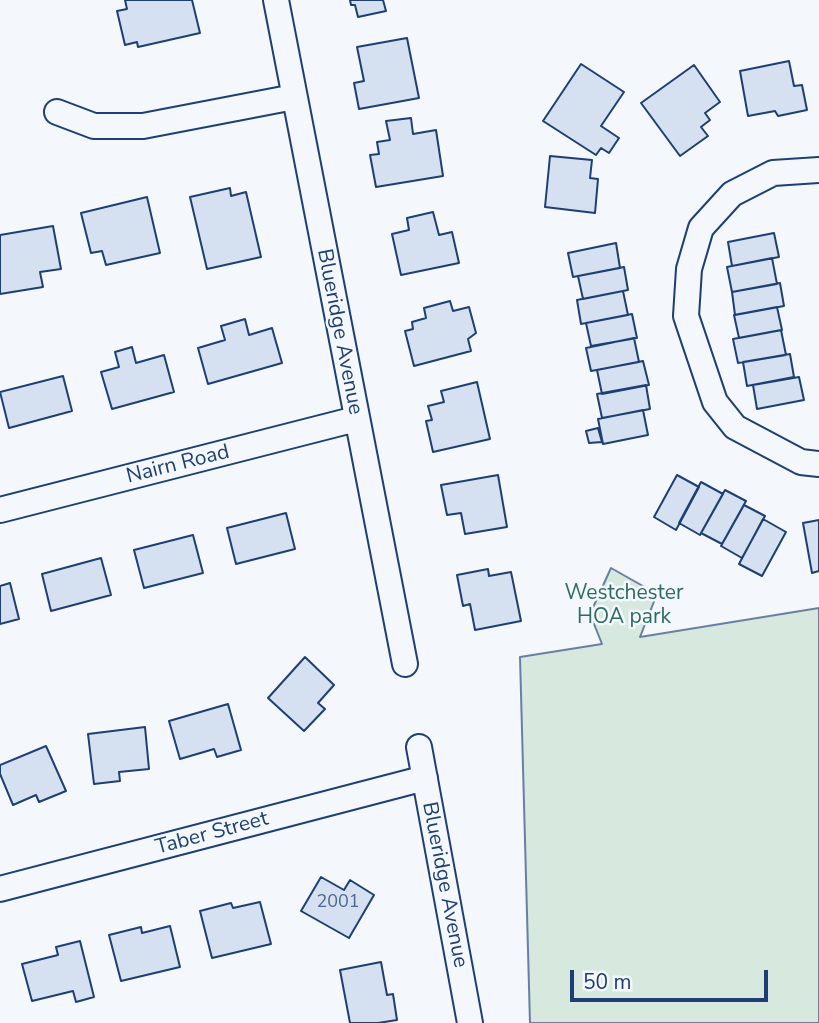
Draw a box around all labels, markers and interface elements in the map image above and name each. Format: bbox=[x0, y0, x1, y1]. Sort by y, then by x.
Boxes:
street label: Blueridge Avenue bbox=[311, 247, 367, 417]
street label: Nairn Road bbox=[124, 440, 232, 490]
park label: Westchester HOA park bbox=[564, 581, 684, 631]
street label: Blueridge Avenue bbox=[416, 800, 472, 970]
street label: Taber Street bbox=[153, 807, 271, 861]
house number: 2001 bbox=[316, 892, 360, 914]
scale bar bbox=[574, 956, 772, 1000]
text: 50 m bbox=[583, 968, 632, 996]

